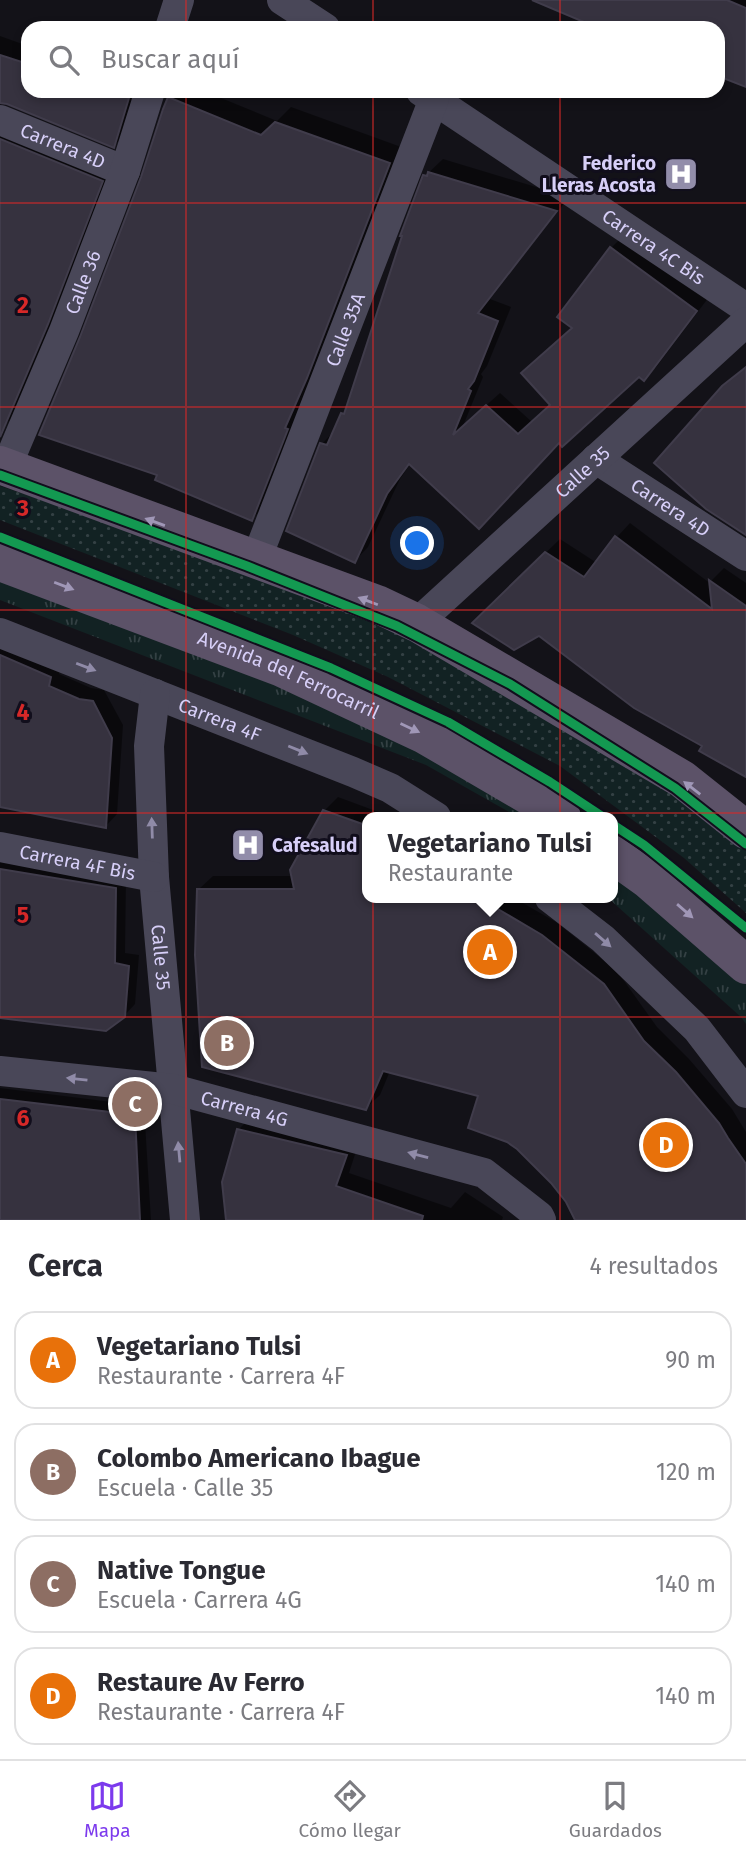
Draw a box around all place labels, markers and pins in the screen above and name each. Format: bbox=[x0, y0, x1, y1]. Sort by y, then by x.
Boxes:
place label: Federico Lleras Acosta bbox=[542, 152, 656, 197]
hospital icon: Federico Lleras Acosta bbox=[662, 155, 700, 193]
hospital icon: Cafesalud bbox=[229, 826, 267, 864]
place label: Cafesalud bbox=[272, 834, 357, 857]
pin: A bbox=[467, 926, 513, 978]
pin: B bbox=[204, 1017, 250, 1069]
pin: C bbox=[112, 1078, 158, 1130]
pin: D bbox=[643, 1119, 689, 1171]

